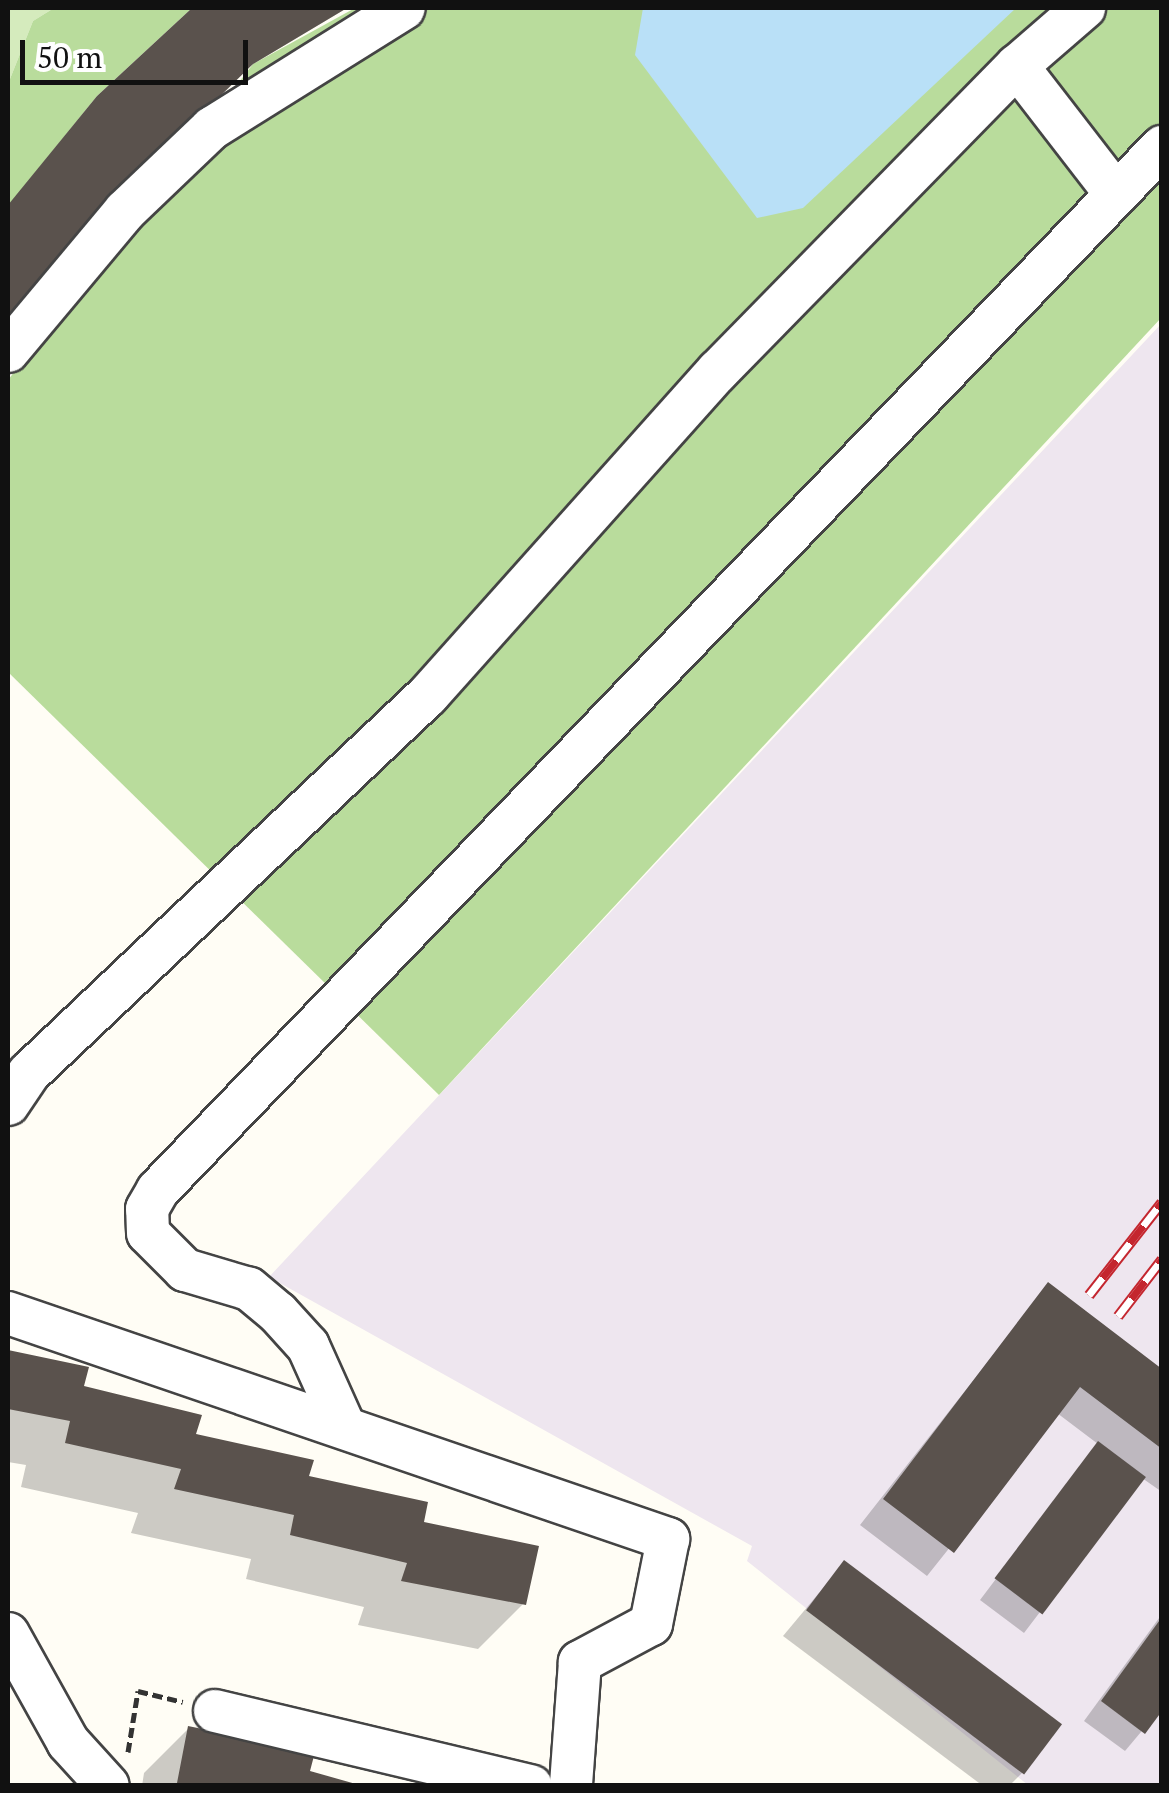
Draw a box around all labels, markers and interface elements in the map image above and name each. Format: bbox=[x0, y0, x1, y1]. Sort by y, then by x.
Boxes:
scale bar bbox=[25, 20, 252, 82]
text: 50 m bbox=[37, 37, 102, 77]

